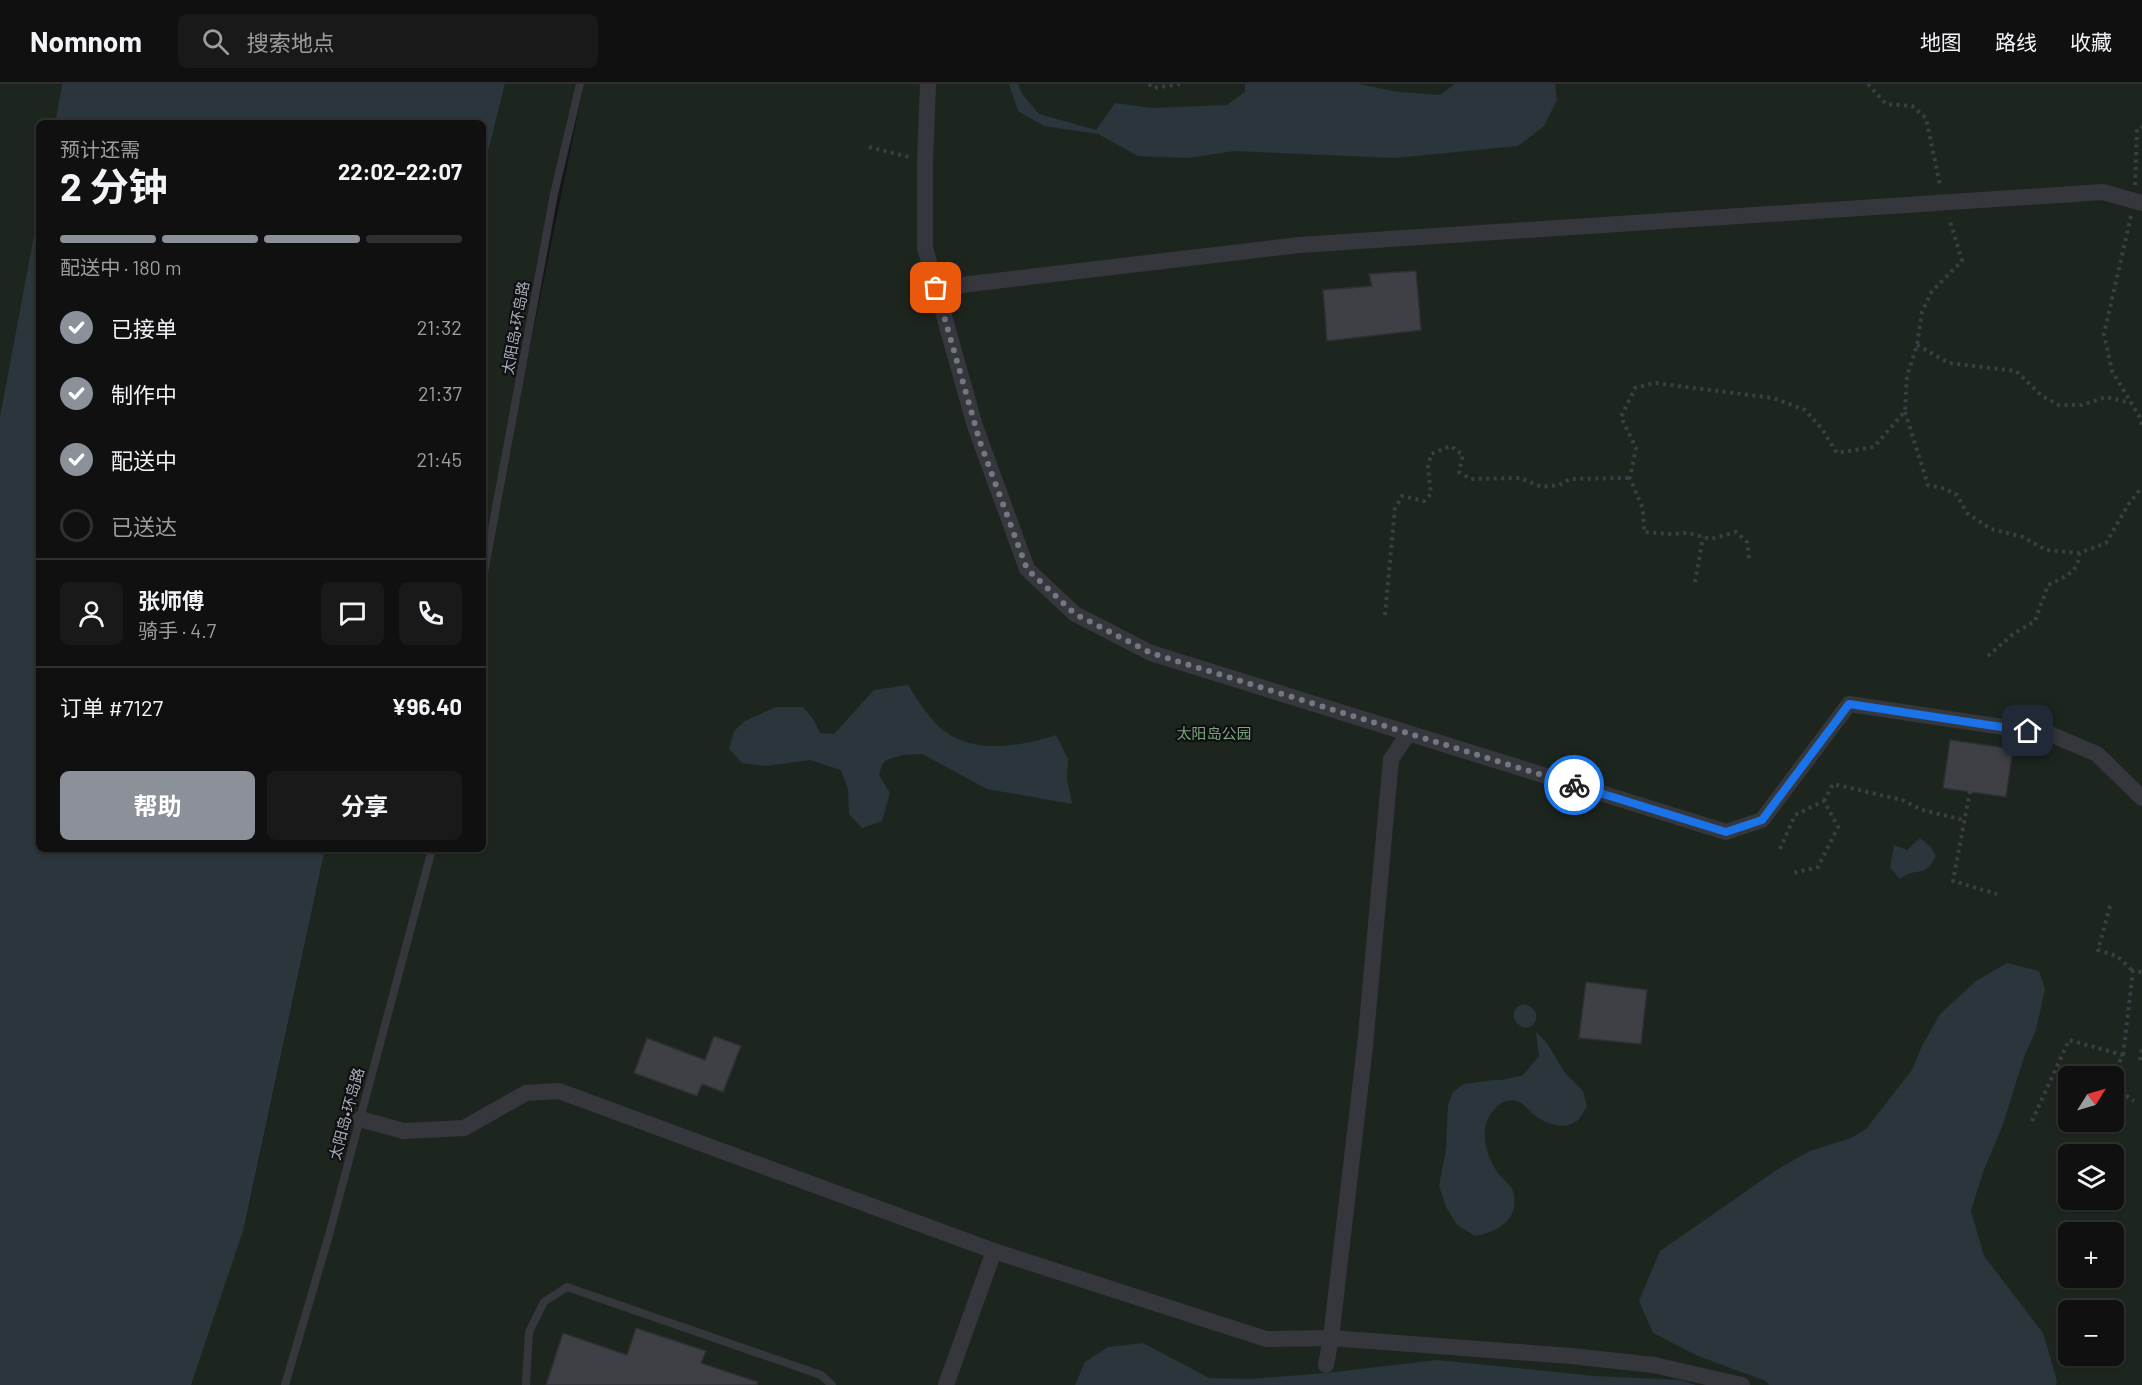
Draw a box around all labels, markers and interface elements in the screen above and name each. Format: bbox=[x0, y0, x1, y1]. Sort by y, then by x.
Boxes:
search box bbox=[178, 14, 598, 68]
text: Nomnom bbox=[30, 24, 142, 58]
icon: search bbox=[199, 25, 232, 58]
text: 搜索地点 bbox=[247, 29, 335, 55]
text: 地图 bbox=[1920, 29, 1962, 54]
text: 路线 bbox=[1995, 29, 2037, 54]
text: 收藏 bbox=[2070, 29, 2112, 54]
text: 预计还需 bbox=[60, 137, 140, 161]
text: 22:02–22:07 bbox=[338, 158, 462, 184]
text: 2 分钟 bbox=[60, 162, 168, 209]
text: 配送中 · 180 m bbox=[60, 255, 181, 279]
pin bbox=[910, 262, 961, 313]
icon: bag bbox=[919, 271, 952, 304]
street label: 太阳岛•环岛路 bbox=[498, 280, 532, 376]
icon: check bbox=[60, 311, 93, 344]
text: 已接单 bbox=[111, 315, 177, 341]
text: 21:32 bbox=[417, 315, 462, 339]
icon: check bbox=[60, 377, 93, 410]
text: 制作中 bbox=[111, 381, 177, 407]
text: 21:37 bbox=[418, 381, 462, 405]
icon: check bbox=[60, 443, 93, 476]
text: 配送中 bbox=[111, 447, 177, 473]
text: 21:45 bbox=[416, 447, 462, 471]
text: 已送达 bbox=[111, 513, 177, 539]
button: person bbox=[60, 582, 123, 645]
button: chat bbox=[321, 582, 384, 645]
button: phone bbox=[399, 582, 462, 645]
text: 张师傅 bbox=[138, 587, 204, 613]
text: 骑手 · 4.7 bbox=[138, 618, 216, 642]
text: ¥96.40 bbox=[392, 693, 462, 719]
text: 订单 #7127 bbox=[60, 694, 163, 720]
pin bbox=[2002, 705, 2053, 756]
icon: home bbox=[2011, 714, 2044, 747]
park label: 太阳岛公园 bbox=[1176, 724, 1252, 742]
courier bbox=[1544, 755, 1604, 815]
icon: bike bbox=[1558, 769, 1591, 802]
button: 帮助 bbox=[60, 771, 255, 840]
button: 分享 bbox=[267, 771, 462, 840]
street label: 太阳岛•环岛路 bbox=[325, 1066, 367, 1162]
north arrow bbox=[2058, 1066, 2124, 1132]
map controls bbox=[2058, 1066, 2124, 1366]
button: layers bbox=[2058, 1144, 2124, 1210]
button: + bbox=[2058, 1222, 2124, 1288]
button: − bbox=[2058, 1300, 2124, 1366]

